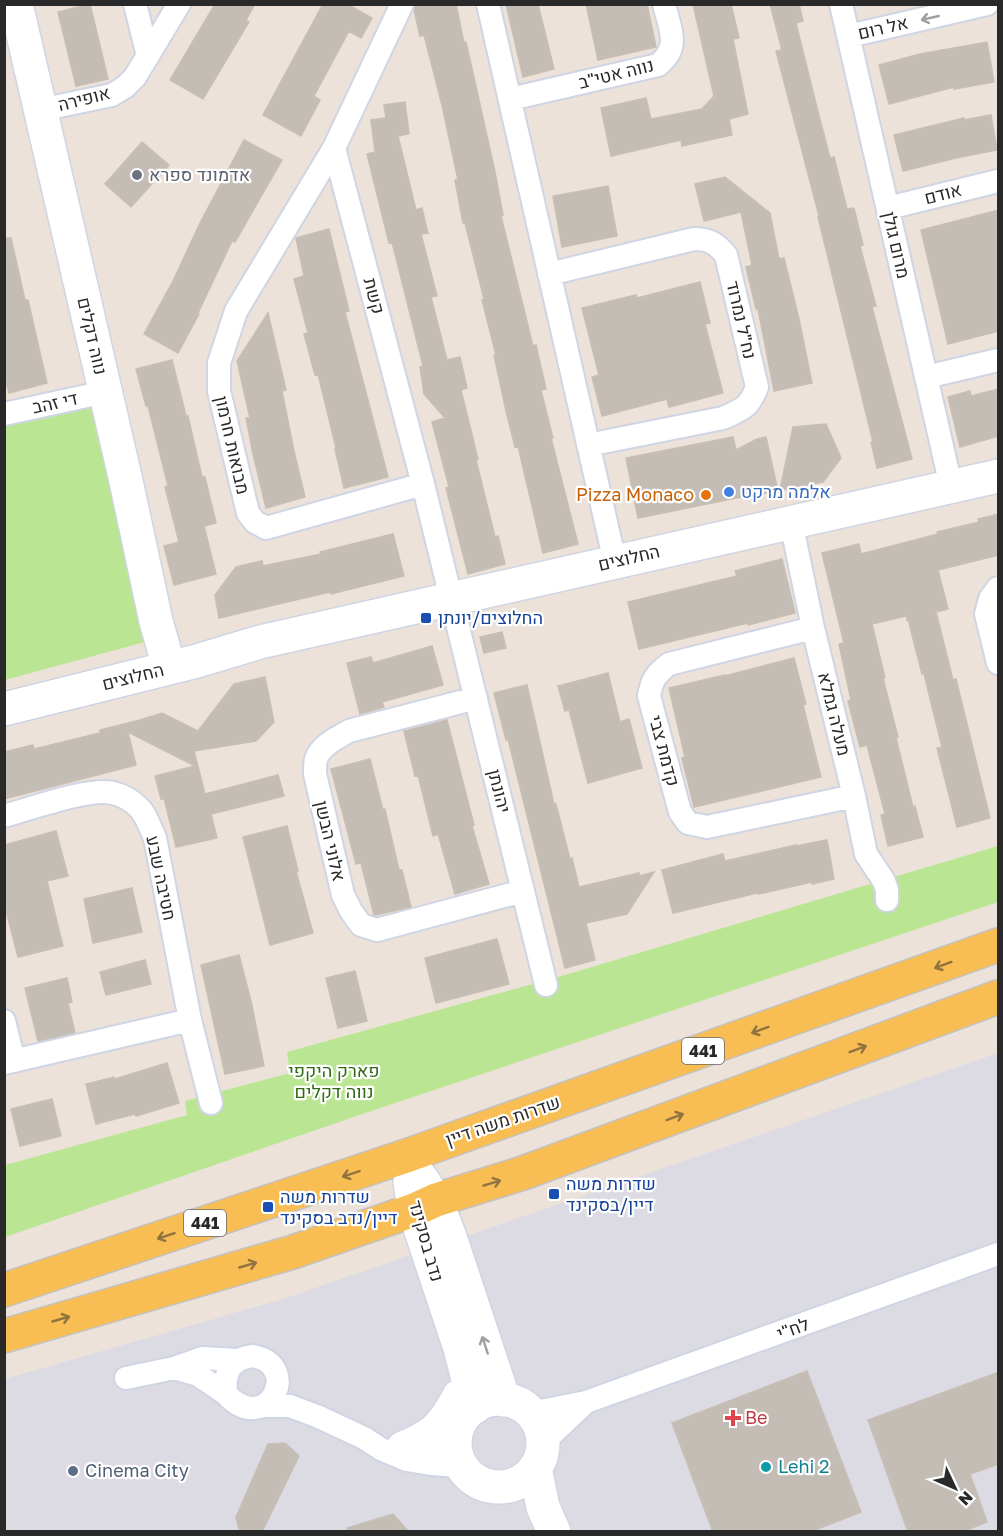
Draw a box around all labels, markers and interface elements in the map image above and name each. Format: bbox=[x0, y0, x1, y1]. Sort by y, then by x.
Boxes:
street label: אל רום bbox=[856, 11, 910, 43]
one-way arrow bbox=[921, 12, 940, 24]
street label: נווה אטי"ב bbox=[576, 53, 656, 93]
street label: אופירה bbox=[55, 81, 112, 115]
place label: אדמונד ספרא bbox=[149, 163, 250, 185]
marker: אדמונד ספרא bbox=[130, 168, 144, 182]
street label: אודם bbox=[922, 178, 964, 208]
street label: מרום גולן bbox=[879, 209, 915, 280]
street label: קשת bbox=[360, 275, 390, 316]
street label: נח"ל נמרוד bbox=[722, 278, 762, 361]
street label: נווה דקלים bbox=[73, 295, 113, 377]
street label: די זהב bbox=[30, 387, 79, 418]
street label: מבואות חרמון bbox=[211, 393, 255, 496]
place label: אלמה מרקט bbox=[741, 480, 831, 502]
place label: Pizza Monaco bbox=[576, 483, 694, 505]
marker: אלמה מרקט bbox=[722, 485, 736, 499]
marker: Pizza Monaco bbox=[699, 488, 713, 502]
street label: החלוצים bbox=[596, 539, 662, 575]
place label: החלוצים/יונתן bbox=[438, 606, 543, 628]
marker: החלוצים/יונתן bbox=[419, 611, 433, 625]
street label: החלוצים bbox=[100, 658, 166, 694]
street label: מעלה גמלא bbox=[814, 670, 856, 758]
street label: קדמת צבי bbox=[645, 713, 685, 789]
street label: יהונתן bbox=[484, 767, 516, 815]
street label: אלוני הבשן bbox=[311, 798, 351, 883]
street label: חטיבה שבע bbox=[142, 833, 182, 922]
one-way arrow bbox=[935, 960, 953, 971]
one-way arrow bbox=[751, 1026, 770, 1037]
road number: 441 bbox=[682, 1038, 724, 1064]
one-way arrow bbox=[848, 1043, 867, 1054]
park label: פארק היקפי נווה דקלים bbox=[288, 1059, 380, 1102]
street label: שדרות משה דיין bbox=[442, 1090, 563, 1150]
one-way arrow bbox=[666, 1110, 684, 1121]
one-way arrow bbox=[342, 1169, 361, 1180]
place label: שדרות משה דיין/בסקינד bbox=[566, 1172, 656, 1215]
one-way arrow bbox=[482, 1177, 501, 1188]
place label: שדרות משה דיין/נדב בסקינד bbox=[280, 1185, 397, 1228]
marker: שדרות משה דיין/בסקינד bbox=[547, 1187, 561, 1201]
street label: נדב בסקינד bbox=[405, 1198, 449, 1284]
marker: שדרות משה דיין/נדב בסקינד bbox=[261, 1200, 275, 1214]
road number: 441 bbox=[184, 1210, 226, 1236]
one-way arrow bbox=[157, 1231, 176, 1242]
one-way arrow bbox=[238, 1259, 257, 1270]
street label: לח"י bbox=[774, 1312, 812, 1344]
one-way arrow bbox=[51, 1313, 70, 1324]
one-way arrow bbox=[479, 1336, 490, 1355]
place label: Be bbox=[745, 1406, 768, 1428]
marker: Be bbox=[726, 1411, 740, 1425]
place label: Lehi 2 bbox=[778, 1455, 829, 1477]
north arrow bbox=[925, 1458, 985, 1518]
place label: Cinema City bbox=[85, 1459, 189, 1481]
marker: Lehi 2 bbox=[759, 1460, 773, 1474]
marker: Cinema City bbox=[66, 1464, 80, 1478]
text: N bbox=[954, 1487, 977, 1510]

